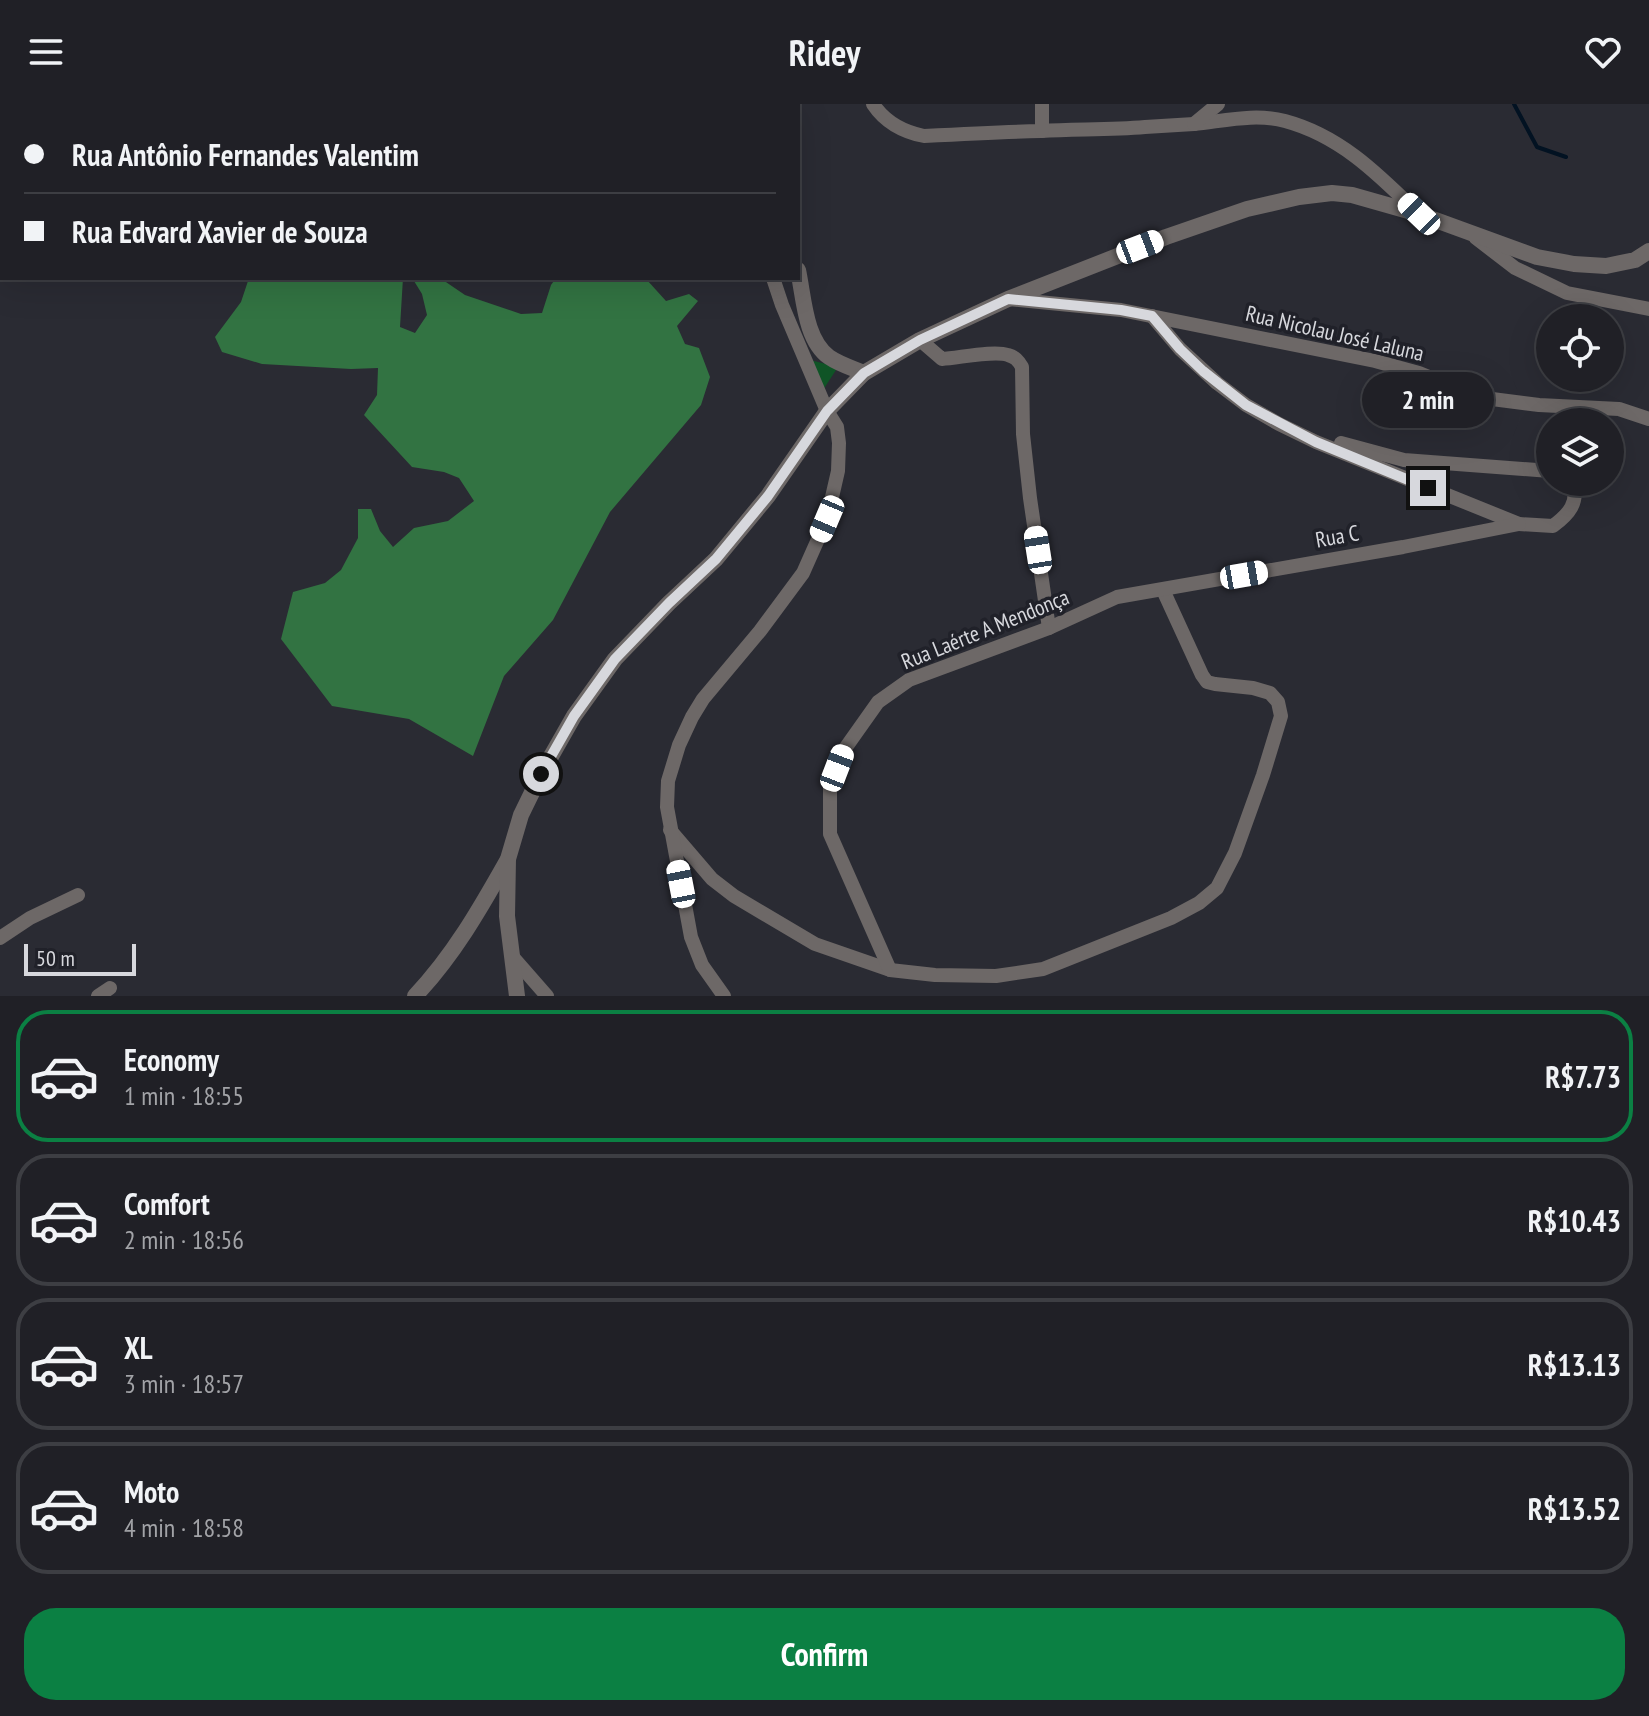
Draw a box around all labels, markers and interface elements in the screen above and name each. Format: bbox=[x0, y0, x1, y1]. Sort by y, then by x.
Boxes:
text: Ridey bbox=[789, 29, 860, 76]
icon: menu bbox=[24, 30, 68, 74]
icon: heart bbox=[1581, 30, 1625, 74]
text: Rua Antônio Fernandes Valentim bbox=[72, 135, 419, 174]
car bbox=[1393, 189, 1445, 239]
text: Rua Edvard Xavier de Souza bbox=[72, 212, 368, 251]
car bbox=[1113, 227, 1167, 267]
street label: Rua Nicolau José Laluna bbox=[1243, 299, 1427, 367]
map controls bbox=[1536, 304, 1624, 496]
button: locate bbox=[1536, 304, 1624, 392]
callout: 2 min bbox=[1362, 372, 1494, 428]
text: 2 min bbox=[1402, 383, 1454, 416]
button: layers bbox=[1536, 408, 1624, 496]
route end bbox=[1410, 470, 1446, 506]
car bbox=[807, 492, 847, 546]
street label: Rua C bbox=[1313, 518, 1361, 554]
car bbox=[1022, 524, 1054, 576]
car bbox=[1218, 559, 1270, 591]
street label: Rua Laérte A Mendonça bbox=[897, 583, 1073, 675]
car bbox=[817, 741, 857, 795]
route start bbox=[523, 756, 559, 792]
car bbox=[665, 858, 697, 910]
scale bar bbox=[24, 940, 136, 976]
text: 50 m bbox=[36, 944, 75, 972]
icon: car bbox=[28, 1040, 100, 1112]
text: Economy bbox=[124, 1040, 219, 1079]
text: R$7.73 bbox=[1545, 1057, 1621, 1096]
text: 1 min · 18:55 bbox=[124, 1079, 244, 1112]
icon: car bbox=[28, 1184, 100, 1256]
text: Comfort bbox=[124, 1184, 210, 1223]
text: R$10.43 bbox=[1528, 1201, 1621, 1240]
text: 2 min · 18:56 bbox=[124, 1223, 244, 1256]
icon: car bbox=[28, 1328, 100, 1400]
text: XL bbox=[124, 1328, 153, 1367]
text: R$13.13 bbox=[1528, 1345, 1621, 1384]
text: 3 min · 18:57 bbox=[124, 1367, 244, 1400]
icon: car bbox=[28, 1472, 100, 1544]
text: Moto bbox=[124, 1472, 179, 1511]
text: R$13.52 bbox=[1528, 1489, 1621, 1528]
text: 4 min · 18:58 bbox=[124, 1511, 244, 1544]
button: Confirm bbox=[24, 1608, 1625, 1700]

